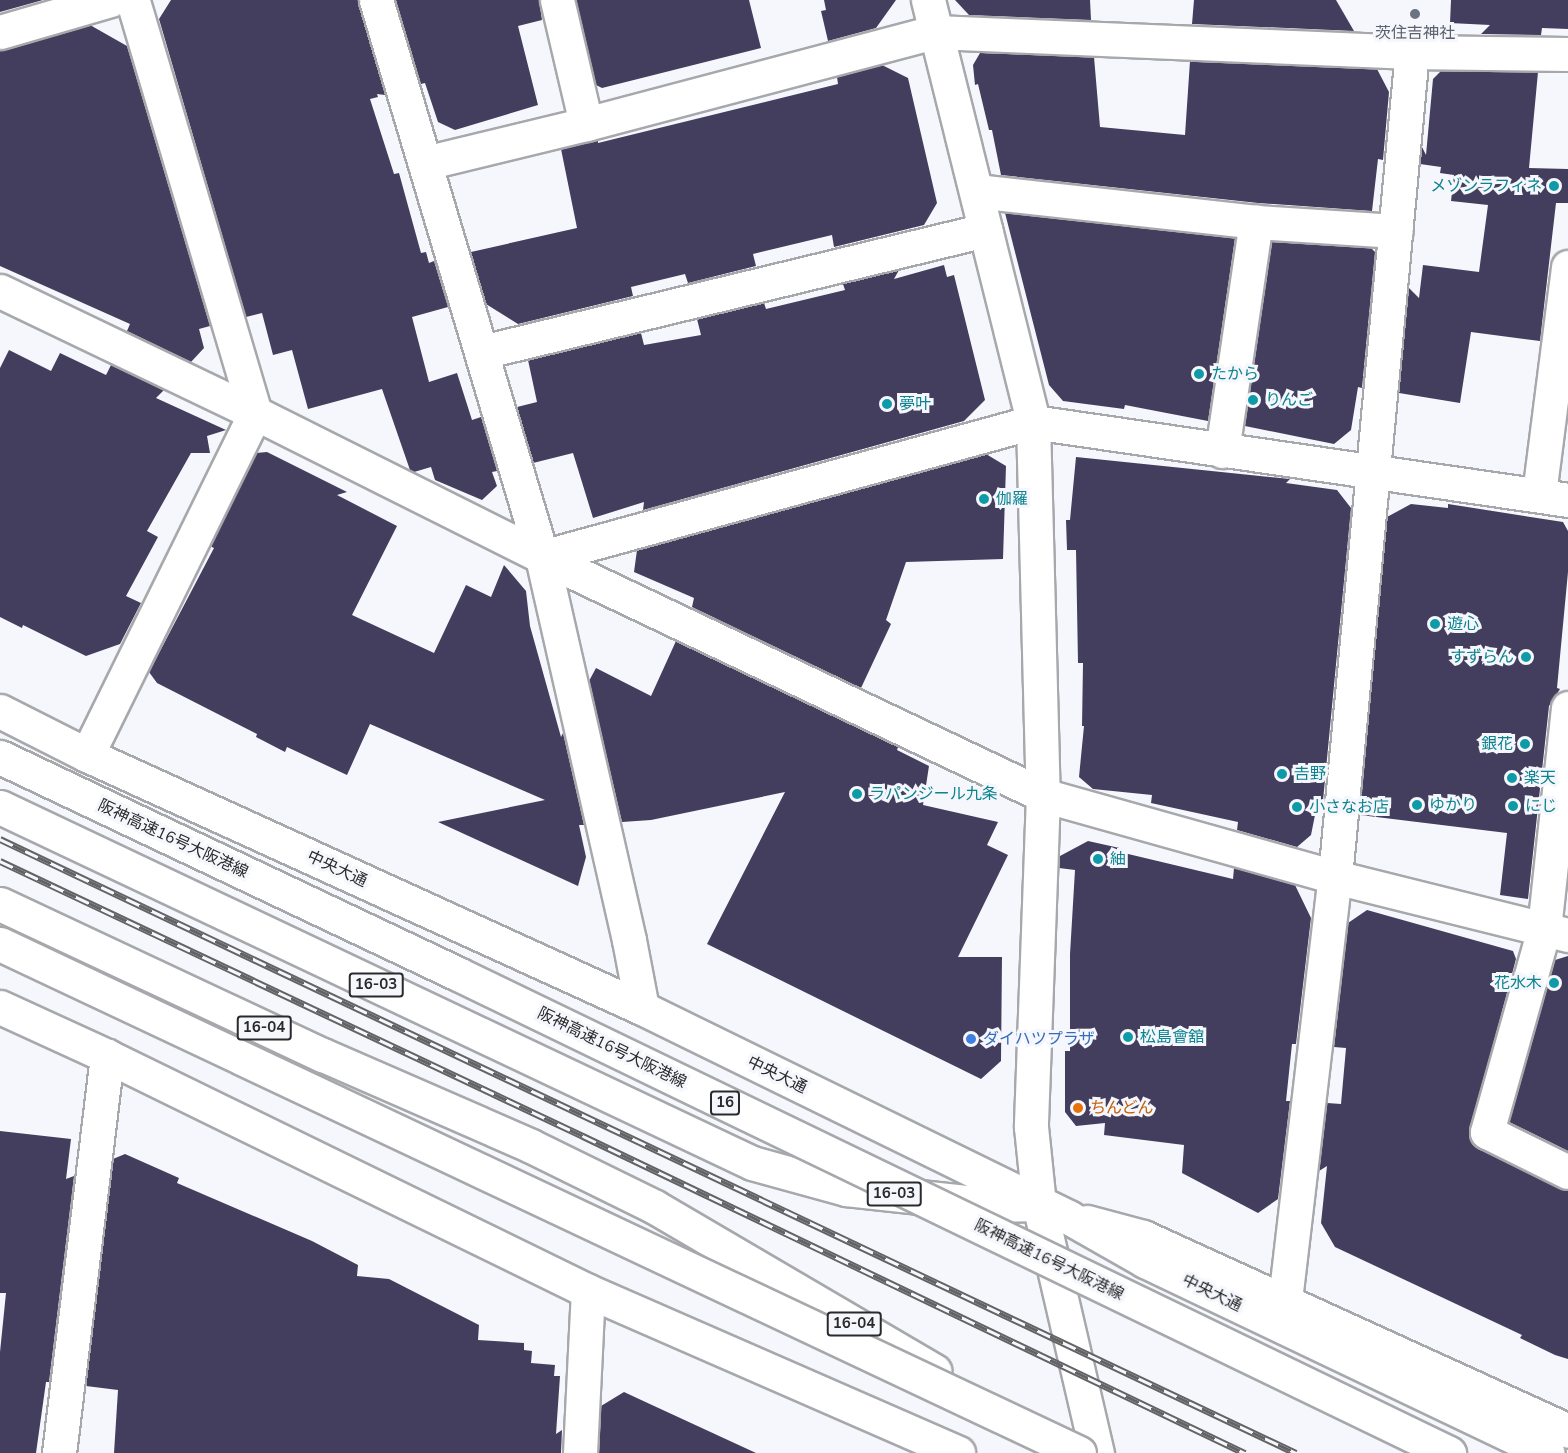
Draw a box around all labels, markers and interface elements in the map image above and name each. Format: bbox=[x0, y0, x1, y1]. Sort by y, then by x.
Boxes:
marker: 茨住吉神社 bbox=[1408, 7, 1422, 21]
place label: 茨住吉神社 bbox=[1375, 23, 1455, 43]
place label: メゾンラフィネ bbox=[1430, 176, 1542, 196]
marker: メゾンラフィネ bbox=[1547, 179, 1561, 193]
place label: たから bbox=[1211, 364, 1259, 384]
marker: たから bbox=[1192, 367, 1206, 381]
place label: りんご bbox=[1265, 390, 1313, 410]
marker: りんご bbox=[1246, 393, 1260, 407]
place label: 夢叶 bbox=[899, 394, 931, 414]
marker: 夢叶 bbox=[880, 397, 894, 411]
place label: 伽羅 bbox=[996, 489, 1028, 509]
marker: 伽羅 bbox=[977, 492, 991, 506]
place label: 遊心 bbox=[1447, 614, 1479, 634]
marker: 遊心 bbox=[1428, 617, 1442, 631]
place label: すずらん bbox=[1450, 647, 1514, 667]
marker: すずらん bbox=[1519, 650, 1533, 664]
place label: 銀花 bbox=[1481, 734, 1513, 754]
marker: 銀花 bbox=[1518, 737, 1532, 751]
place label: 𠮷野 bbox=[1294, 764, 1326, 784]
marker: 𠮷野 bbox=[1275, 767, 1289, 781]
place label: 楽天 bbox=[1524, 768, 1556, 788]
marker: 楽天 bbox=[1505, 771, 1519, 785]
place label: ラパンジール九条 bbox=[869, 784, 997, 804]
marker: ラパンジール九条 bbox=[850, 787, 864, 801]
place label: ゆかり bbox=[1429, 795, 1477, 815]
street label: 阪神高速16号大阪港線 bbox=[95, 796, 251, 882]
place label: にじ bbox=[1525, 796, 1557, 816]
place label: 小さなお店 bbox=[1309, 797, 1389, 817]
marker: ゆかり bbox=[1410, 798, 1424, 812]
marker: にじ bbox=[1506, 799, 1520, 813]
marker: 小さなお店 bbox=[1290, 800, 1304, 814]
street label: 中央大通 bbox=[304, 847, 370, 891]
place label: 紬 bbox=[1110, 849, 1126, 869]
marker: 紬 bbox=[1091, 852, 1105, 866]
road number: 16-03 bbox=[348, 973, 404, 997]
place label: 花水木 bbox=[1494, 973, 1542, 993]
marker: 花水木 bbox=[1547, 976, 1561, 990]
street label: 阪神高速16号大阪港線 bbox=[534, 1004, 690, 1092]
road number: 16-04 bbox=[236, 1016, 292, 1040]
place label: 松島會舘 bbox=[1140, 1027, 1204, 1047]
place label: ダイハツプラザ bbox=[983, 1029, 1095, 1049]
marker: 松島會舘 bbox=[1121, 1030, 1135, 1044]
marker: ダイハツプラザ bbox=[964, 1032, 978, 1046]
street label: 中央大通 bbox=[744, 1052, 810, 1098]
road number: 16 bbox=[710, 1091, 740, 1115]
place label: ちんどん bbox=[1090, 1098, 1154, 1118]
marker: ちんどん bbox=[1071, 1101, 1085, 1115]
road number: 16-03 bbox=[866, 1182, 922, 1206]
street label: 阪神高速16号大阪港線 bbox=[971, 1216, 1127, 1304]
street label: 中央大通 bbox=[1179, 1270, 1245, 1316]
road number: 16-04 bbox=[826, 1312, 882, 1336]

